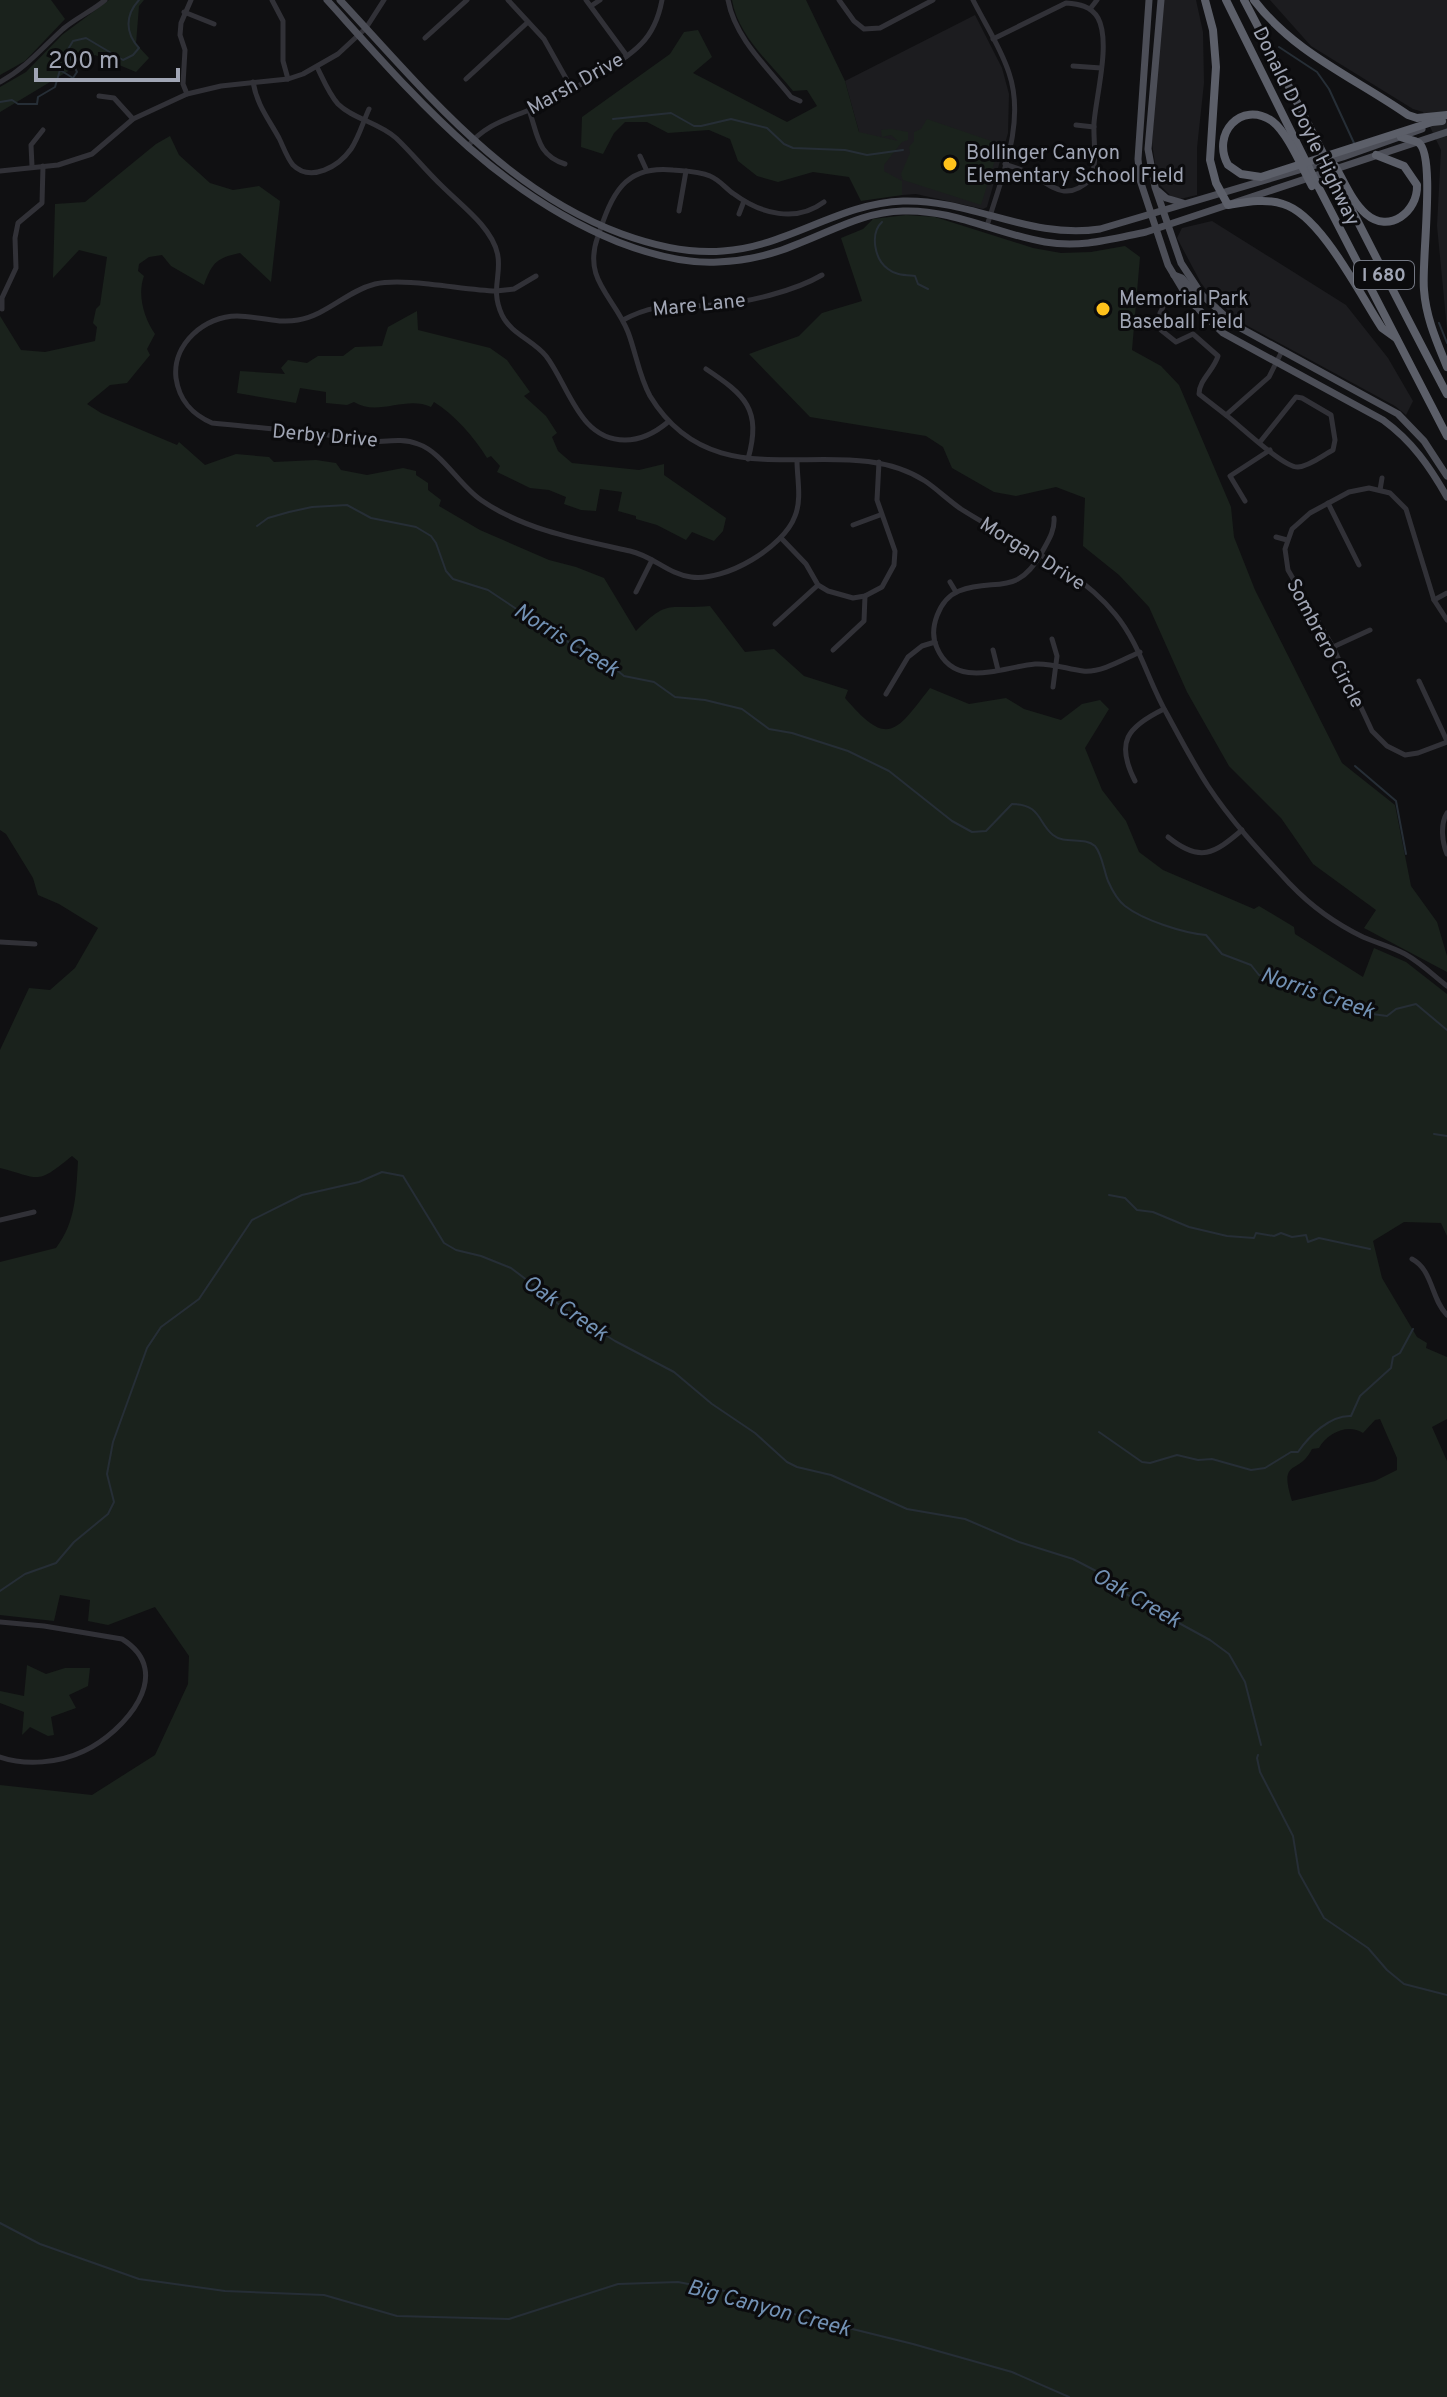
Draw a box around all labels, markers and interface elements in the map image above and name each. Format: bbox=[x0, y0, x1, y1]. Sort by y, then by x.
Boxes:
street label: Donald D Doyle Highway bbox=[1246, 23, 1365, 231]
scale bar bbox=[36, 32, 178, 82]
text: 200 m bbox=[48, 47, 119, 77]
street label: Marsh Drive bbox=[523, 48, 629, 122]
place label: Bollinger Canyon Elementary School Field bbox=[966, 141, 1184, 190]
marker: Bollinger Canyon Elementary School Field bbox=[941, 155, 959, 173]
road number: I 680 bbox=[1354, 261, 1414, 289]
place label: Memorial Park Baseball Field bbox=[1119, 287, 1249, 336]
street label: Mare Lane bbox=[651, 288, 747, 324]
marker: Memorial Park Baseball Field bbox=[1094, 300, 1112, 318]
street label: Derby Drive bbox=[271, 419, 379, 455]
street label: Morgan Drive bbox=[974, 512, 1090, 598]
street label: Sombrero Circle bbox=[1279, 575, 1369, 713]
water label: Norris Creek bbox=[508, 598, 624, 684]
water label: Norris Creek bbox=[1257, 962, 1379, 1027]
water label: Oak Creek bbox=[517, 1270, 613, 1349]
water label: Oak Creek bbox=[1087, 1563, 1186, 1636]
water label: Big Canyon Creek bbox=[684, 2275, 854, 2344]

